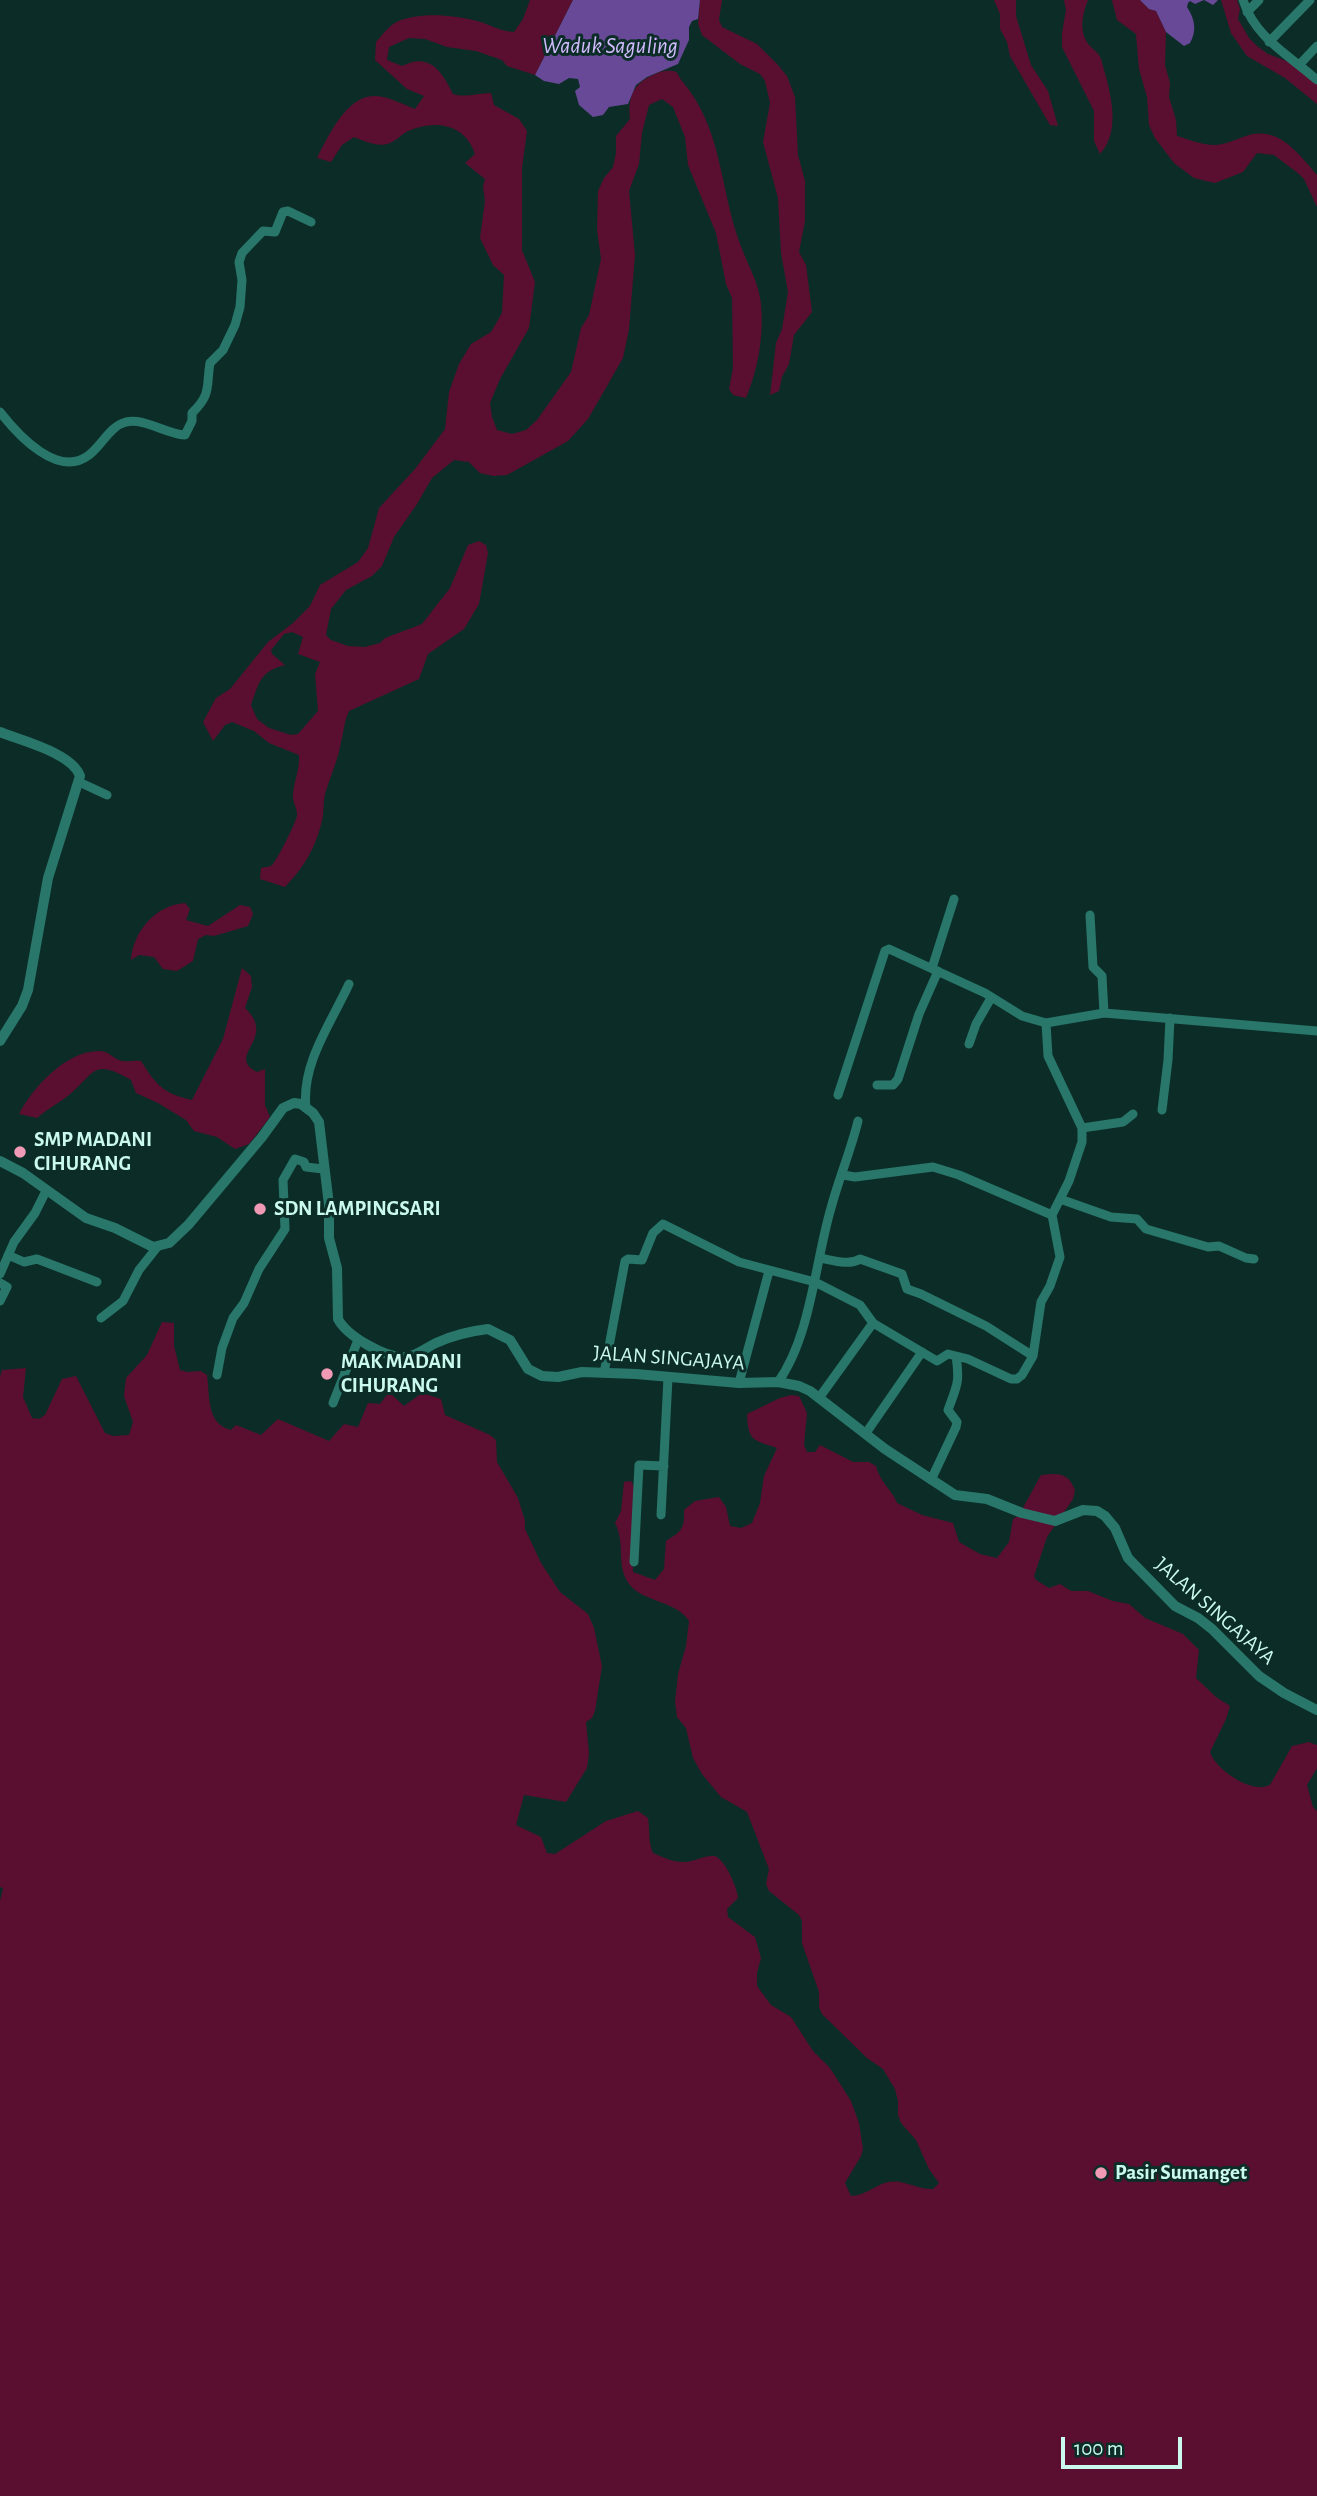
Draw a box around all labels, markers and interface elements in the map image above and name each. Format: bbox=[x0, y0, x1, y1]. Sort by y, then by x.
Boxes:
water label: Waduk Saguling bbox=[542, 32, 678, 60]
place label: SMP MADANI CIHURANG bbox=[34, 1127, 152, 1177]
marker: SMP MADANI CIHURANG bbox=[12, 1144, 28, 1160]
place label: SDN LAMPINGSARI bbox=[274, 1196, 441, 1222]
marker: SDN LAMPINGSARI bbox=[252, 1201, 268, 1217]
street label: JALAN SINGAJAYA bbox=[593, 1340, 745, 1376]
place label: MAK MADANI CIHURANG bbox=[341, 1349, 462, 1399]
marker: MAK MADANI CIHURANG bbox=[319, 1366, 335, 1382]
street label: JALAN SINGAJAYA bbox=[1150, 1552, 1280, 1670]
place label: Pasir Sumanget bbox=[1115, 2160, 1247, 2186]
marker: Pasir Sumanget bbox=[1093, 2165, 1109, 2181]
scale bar bbox=[1065, 2422, 1186, 2466]
text: 100 m bbox=[1074, 2438, 1124, 2459]

